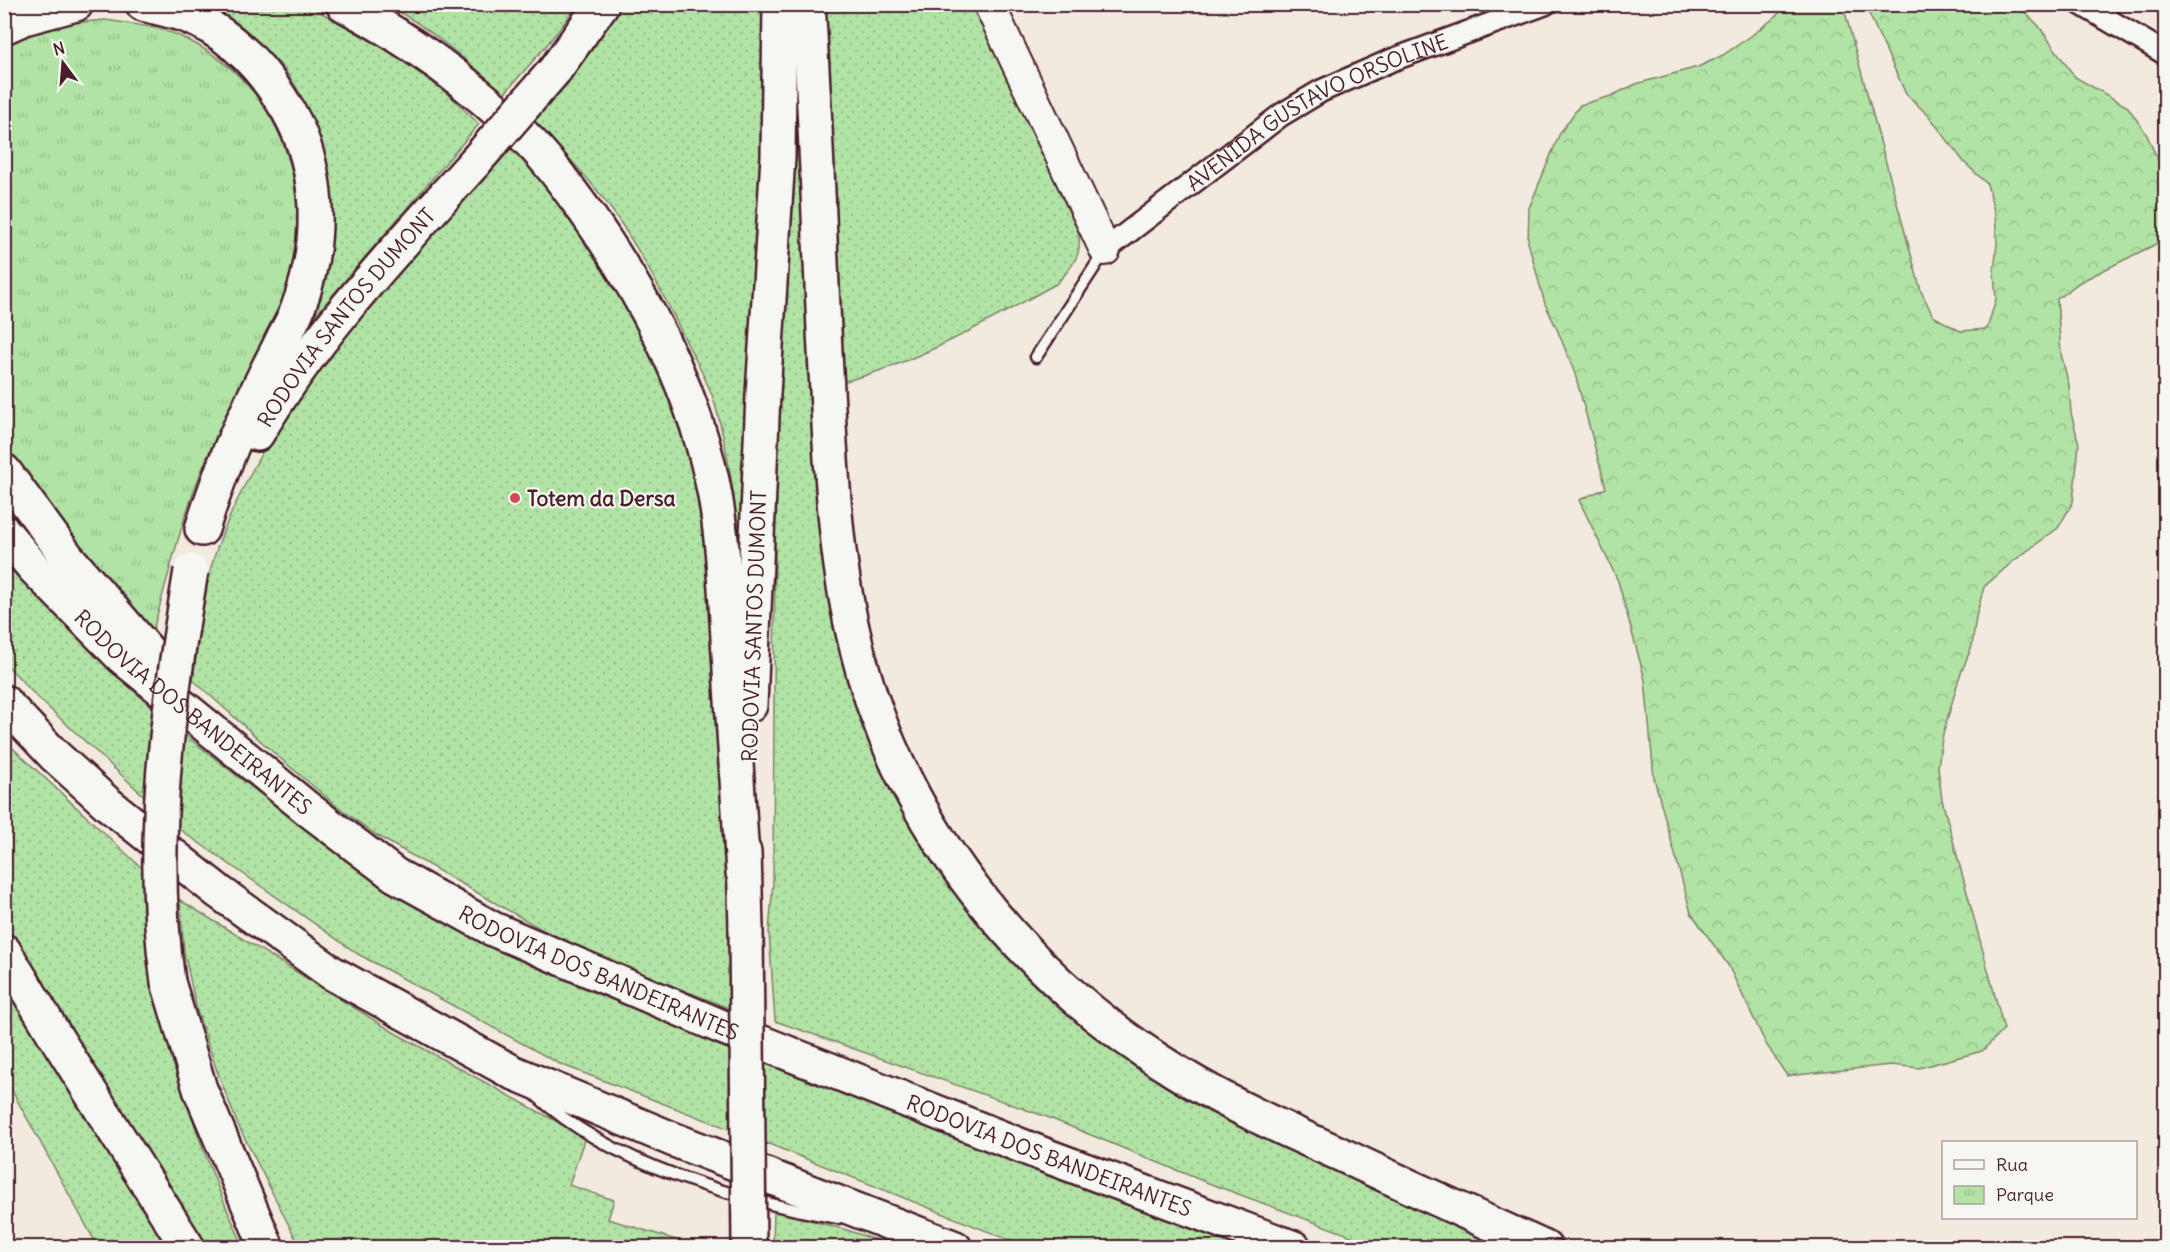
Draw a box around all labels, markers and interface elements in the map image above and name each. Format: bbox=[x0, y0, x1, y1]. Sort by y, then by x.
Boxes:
street label: AVENIDA GUSTAVO ORSOLINE bbox=[1181, 27, 1452, 196]
north arrow bbox=[33, 33, 93, 93]
text: N bbox=[51, 37, 67, 60]
street label: RODOVIA SANTOS DUMONT bbox=[251, 202, 441, 432]
place label: Totem da Dersa bbox=[527, 485, 676, 512]
street label: RODOVIA SANTOS DUMONT bbox=[736, 489, 772, 763]
marker: Totem da Dersa bbox=[508, 491, 522, 505]
street label: RODOVIA DOS BANDEIRANTES bbox=[69, 604, 318, 820]
street label: RODOVIA DOS BANDEIRANTES bbox=[454, 899, 743, 1046]
street label: RODOVIA DOS BANDEIRANTES bbox=[903, 1088, 1196, 1222]
legend bbox=[1942, 1141, 2137, 1219]
text: Rua bbox=[1996, 1153, 2028, 1176]
text: Parque bbox=[1996, 1183, 2054, 1206]

